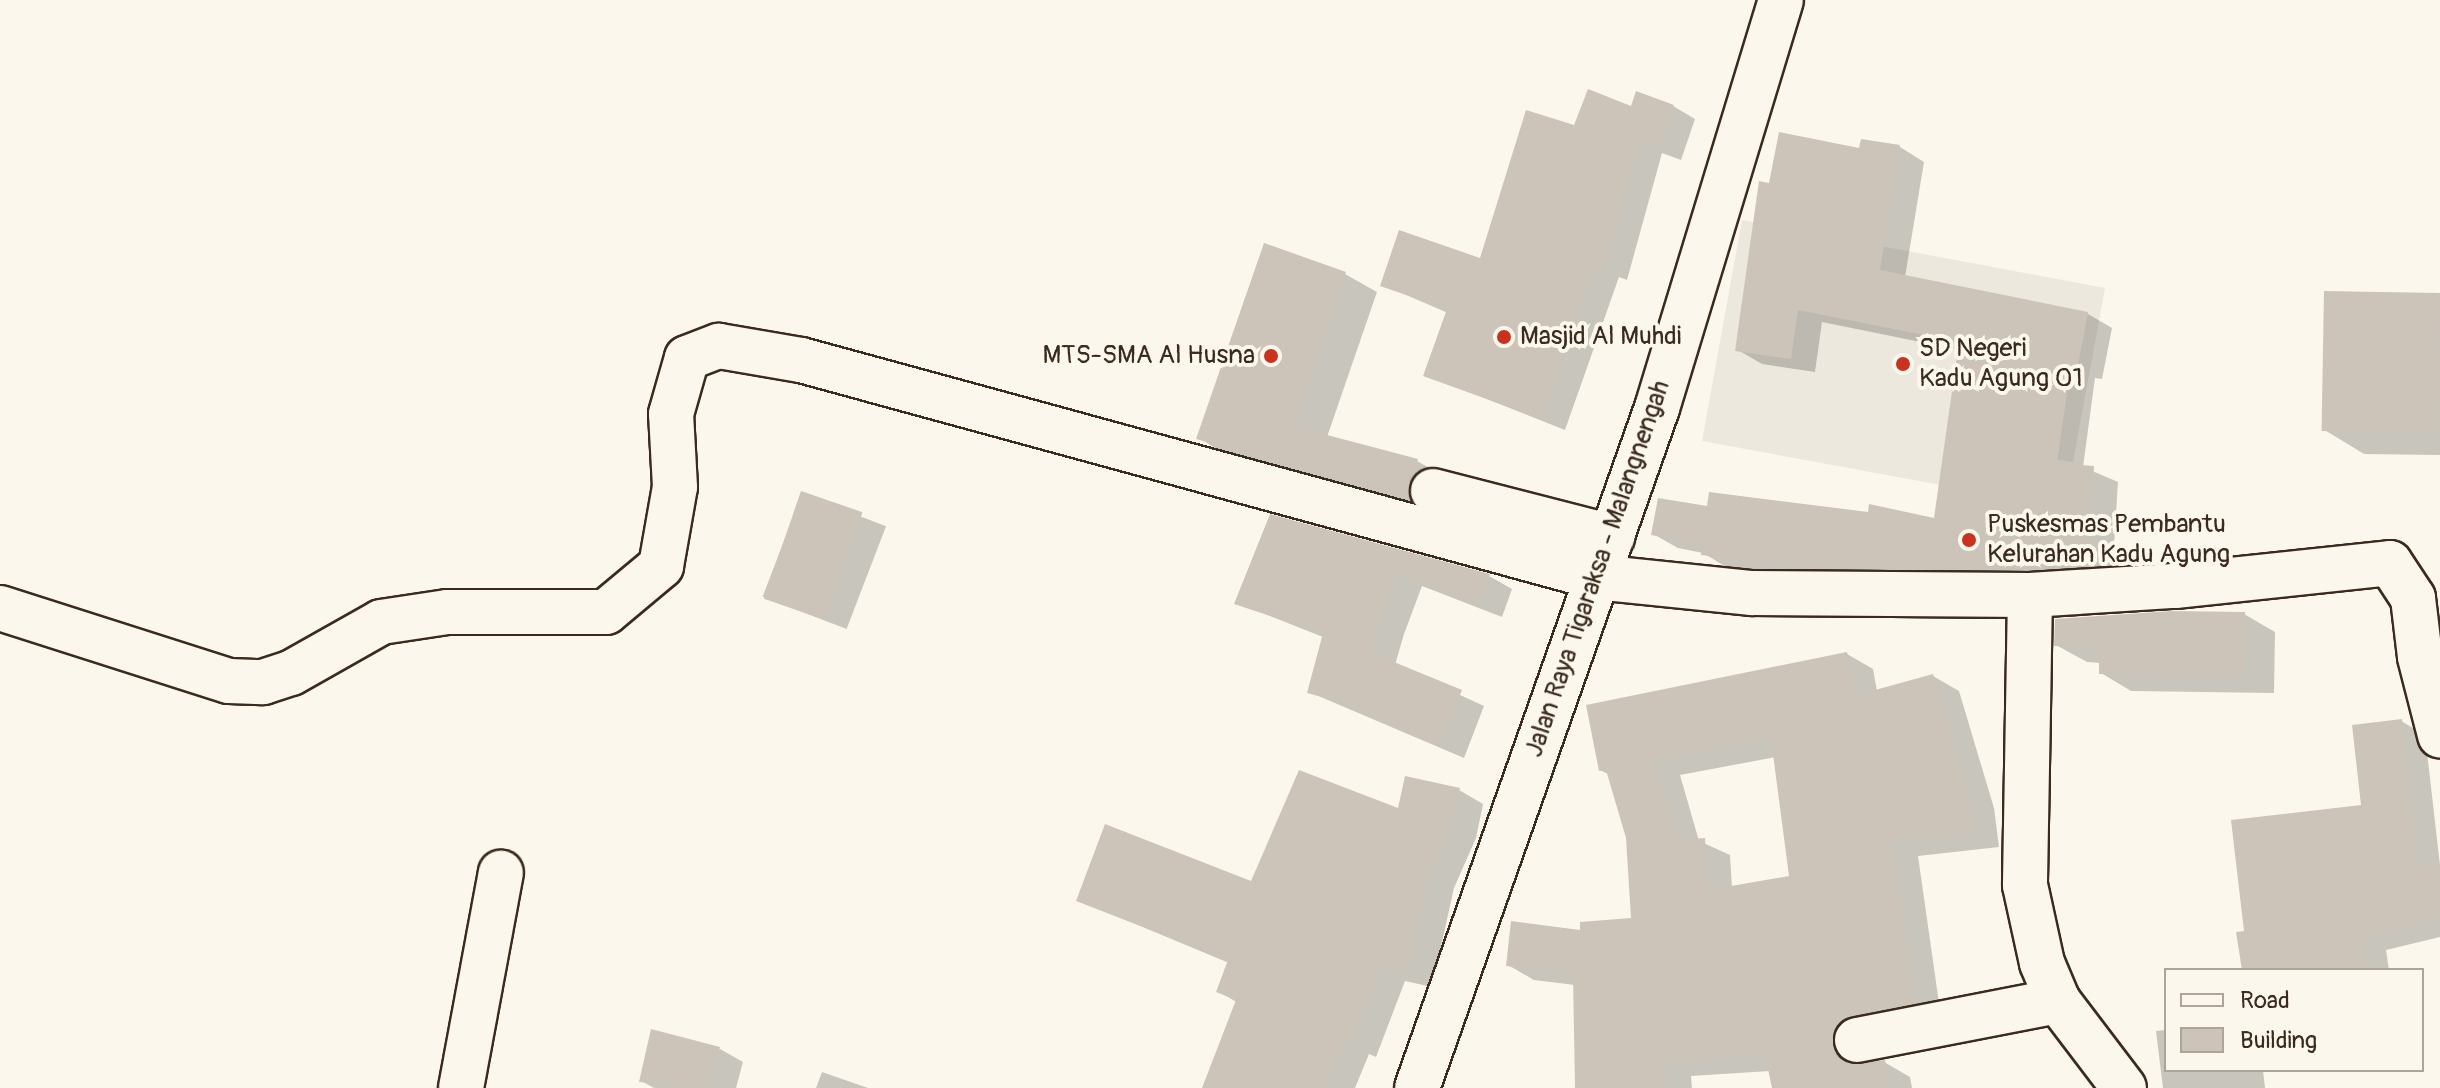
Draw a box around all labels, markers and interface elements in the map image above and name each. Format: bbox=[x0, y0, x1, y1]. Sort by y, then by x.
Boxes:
place label: Masjid Al Muhdi bbox=[1520, 321, 1681, 353]
marker: Masjid Al Muhdi bbox=[1495, 328, 1513, 346]
place label: SD Negeri Kadu Agung 01 bbox=[1919, 333, 2083, 394]
place label: MTS-SMA Al Husna bbox=[1043, 340, 1255, 372]
marker: MTS-SMA Al Husna bbox=[1262, 347, 1280, 365]
marker: SD Negeri Kadu Agung 01 bbox=[1894, 355, 1912, 373]
street label: Jalan Raya Tigaraksa - Malangnengah bbox=[1519, 377, 1677, 761]
place label: Puskesmas Pembantu Kelurahan Kadu Agung bbox=[1987, 509, 2230, 570]
marker: Puskesmas Pembantu Kelurahan Kadu Agung bbox=[1958, 529, 1980, 551]
legend bbox=[2164, 968, 2424, 1072]
text: Road bbox=[2240, 986, 2290, 1015]
text: Building bbox=[2240, 1026, 2317, 1055]

